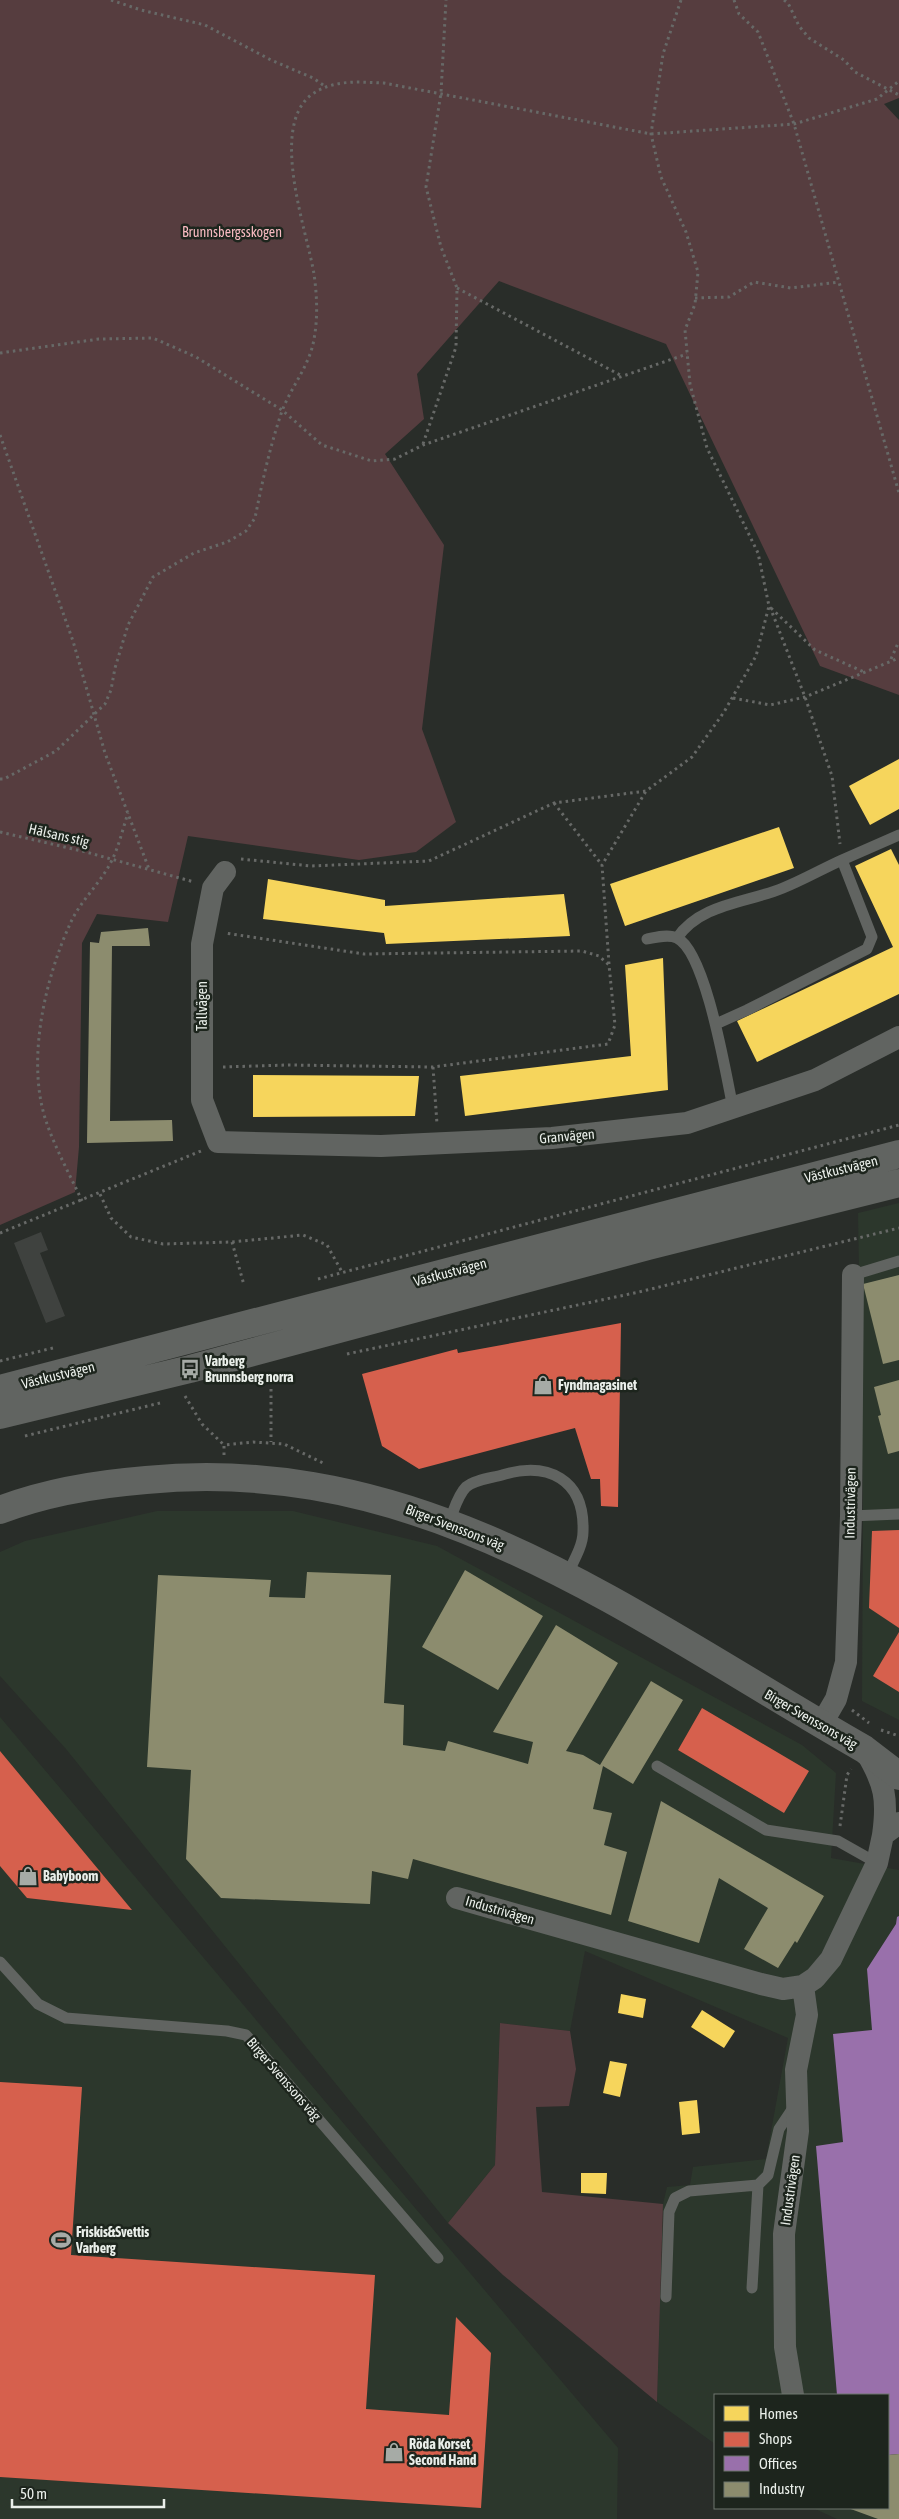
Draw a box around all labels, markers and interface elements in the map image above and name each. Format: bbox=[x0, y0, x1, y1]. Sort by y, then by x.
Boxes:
park label: Brunnsbergsskogen bbox=[182, 224, 282, 240]
street label: Hälsans stig bbox=[27, 820, 91, 850]
street label: Tallvägen bbox=[194, 981, 210, 1031]
street label: Granvägen bbox=[539, 1126, 595, 1146]
street label: Västkustvägen bbox=[803, 1152, 879, 1186]
street label: Västkustvägen bbox=[412, 1255, 488, 1289]
place label: Varberg Brunnsberg norra bbox=[204, 1353, 294, 1385]
street label: Västkustvägen bbox=[20, 1358, 96, 1392]
bus stop icon: Varberg Brunnsberg norra bbox=[179, 1358, 201, 1380]
shop icon: Fyndmagasinet bbox=[532, 1374, 554, 1396]
place label: Fyndmagasinet bbox=[558, 1377, 637, 1393]
street label: Industrivägen bbox=[841, 1467, 859, 1539]
street label: Birger Svenssons väg bbox=[403, 1501, 507, 1553]
street label: Birger Svenssons väg bbox=[762, 1686, 860, 1752]
shop icon: Babyboom bbox=[17, 1865, 39, 1887]
place label: Babyboom bbox=[43, 1868, 98, 1884]
street label: Industrivägen bbox=[464, 1893, 536, 1927]
street label: Birger Svenssons väg bbox=[244, 2034, 324, 2124]
street label: Industrivägen bbox=[777, 2154, 803, 2226]
place label: Friskis&Svettis Varberg bbox=[75, 2224, 149, 2256]
sports icon: Friskis&Svettis Varberg bbox=[50, 2229, 72, 2251]
legend bbox=[714, 2394, 889, 2509]
text: Homes bbox=[759, 2405, 798, 2422]
text: Shops bbox=[759, 2430, 792, 2447]
place label: Röda Korset Second Hand bbox=[409, 2436, 477, 2468]
shop icon: Röda Korset Second Hand bbox=[383, 2441, 405, 2463]
text: Offices bbox=[759, 2455, 797, 2472]
scale bar bbox=[12, 2476, 165, 2508]
text: Industry bbox=[759, 2480, 805, 2497]
text: 50 m bbox=[20, 2485, 47, 2502]

